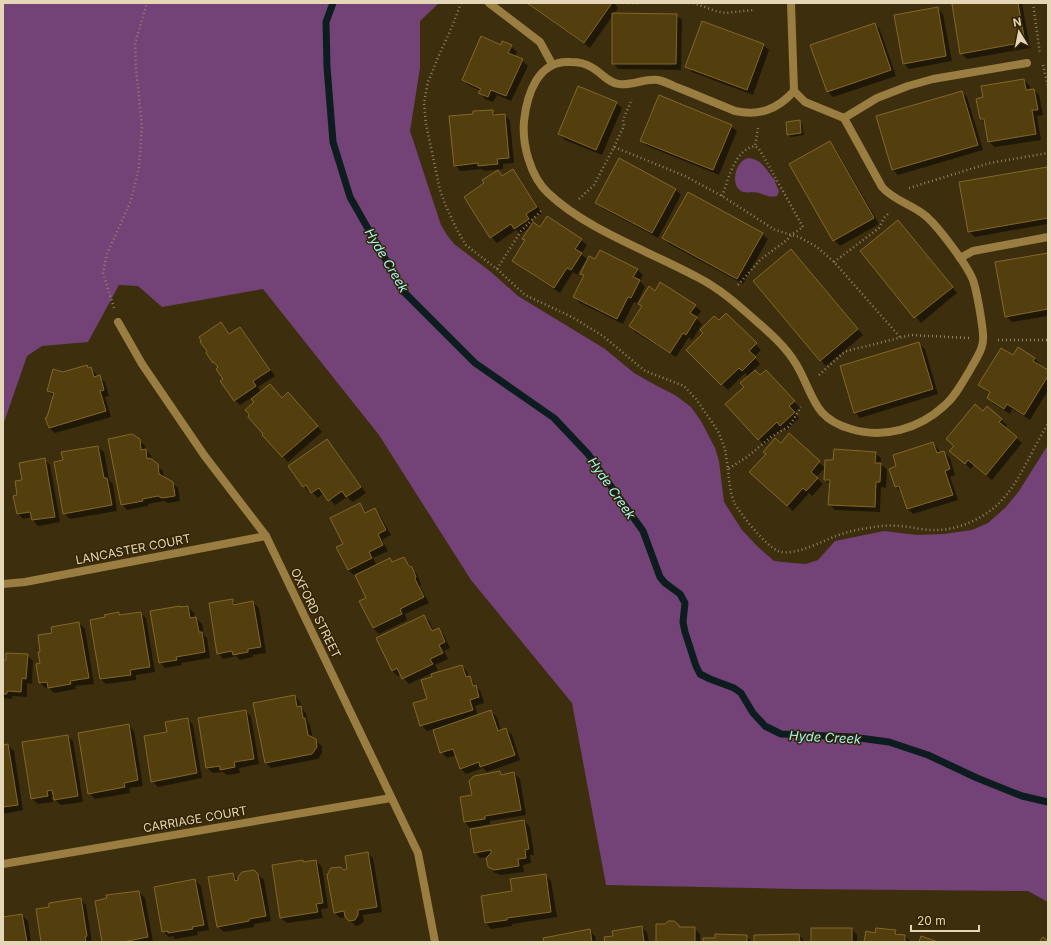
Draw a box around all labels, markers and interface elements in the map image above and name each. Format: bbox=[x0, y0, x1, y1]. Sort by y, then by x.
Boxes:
north arrow bbox=[999, 12, 1039, 52]
text: N bbox=[1012, 15, 1023, 30]
water label: Hyde Creek bbox=[362, 225, 413, 296]
water label: Hyde Creek bbox=[585, 454, 640, 523]
street label: LANCASTER COURT bbox=[74, 530, 192, 568]
street label: OXFORD STREET bbox=[288, 566, 344, 661]
water label: Hyde Creek bbox=[789, 727, 862, 747]
street label: CARRIAGE COURT bbox=[142, 802, 248, 836]
scale bar bbox=[911, 907, 979, 933]
text: 20 m bbox=[917, 913, 946, 928]

